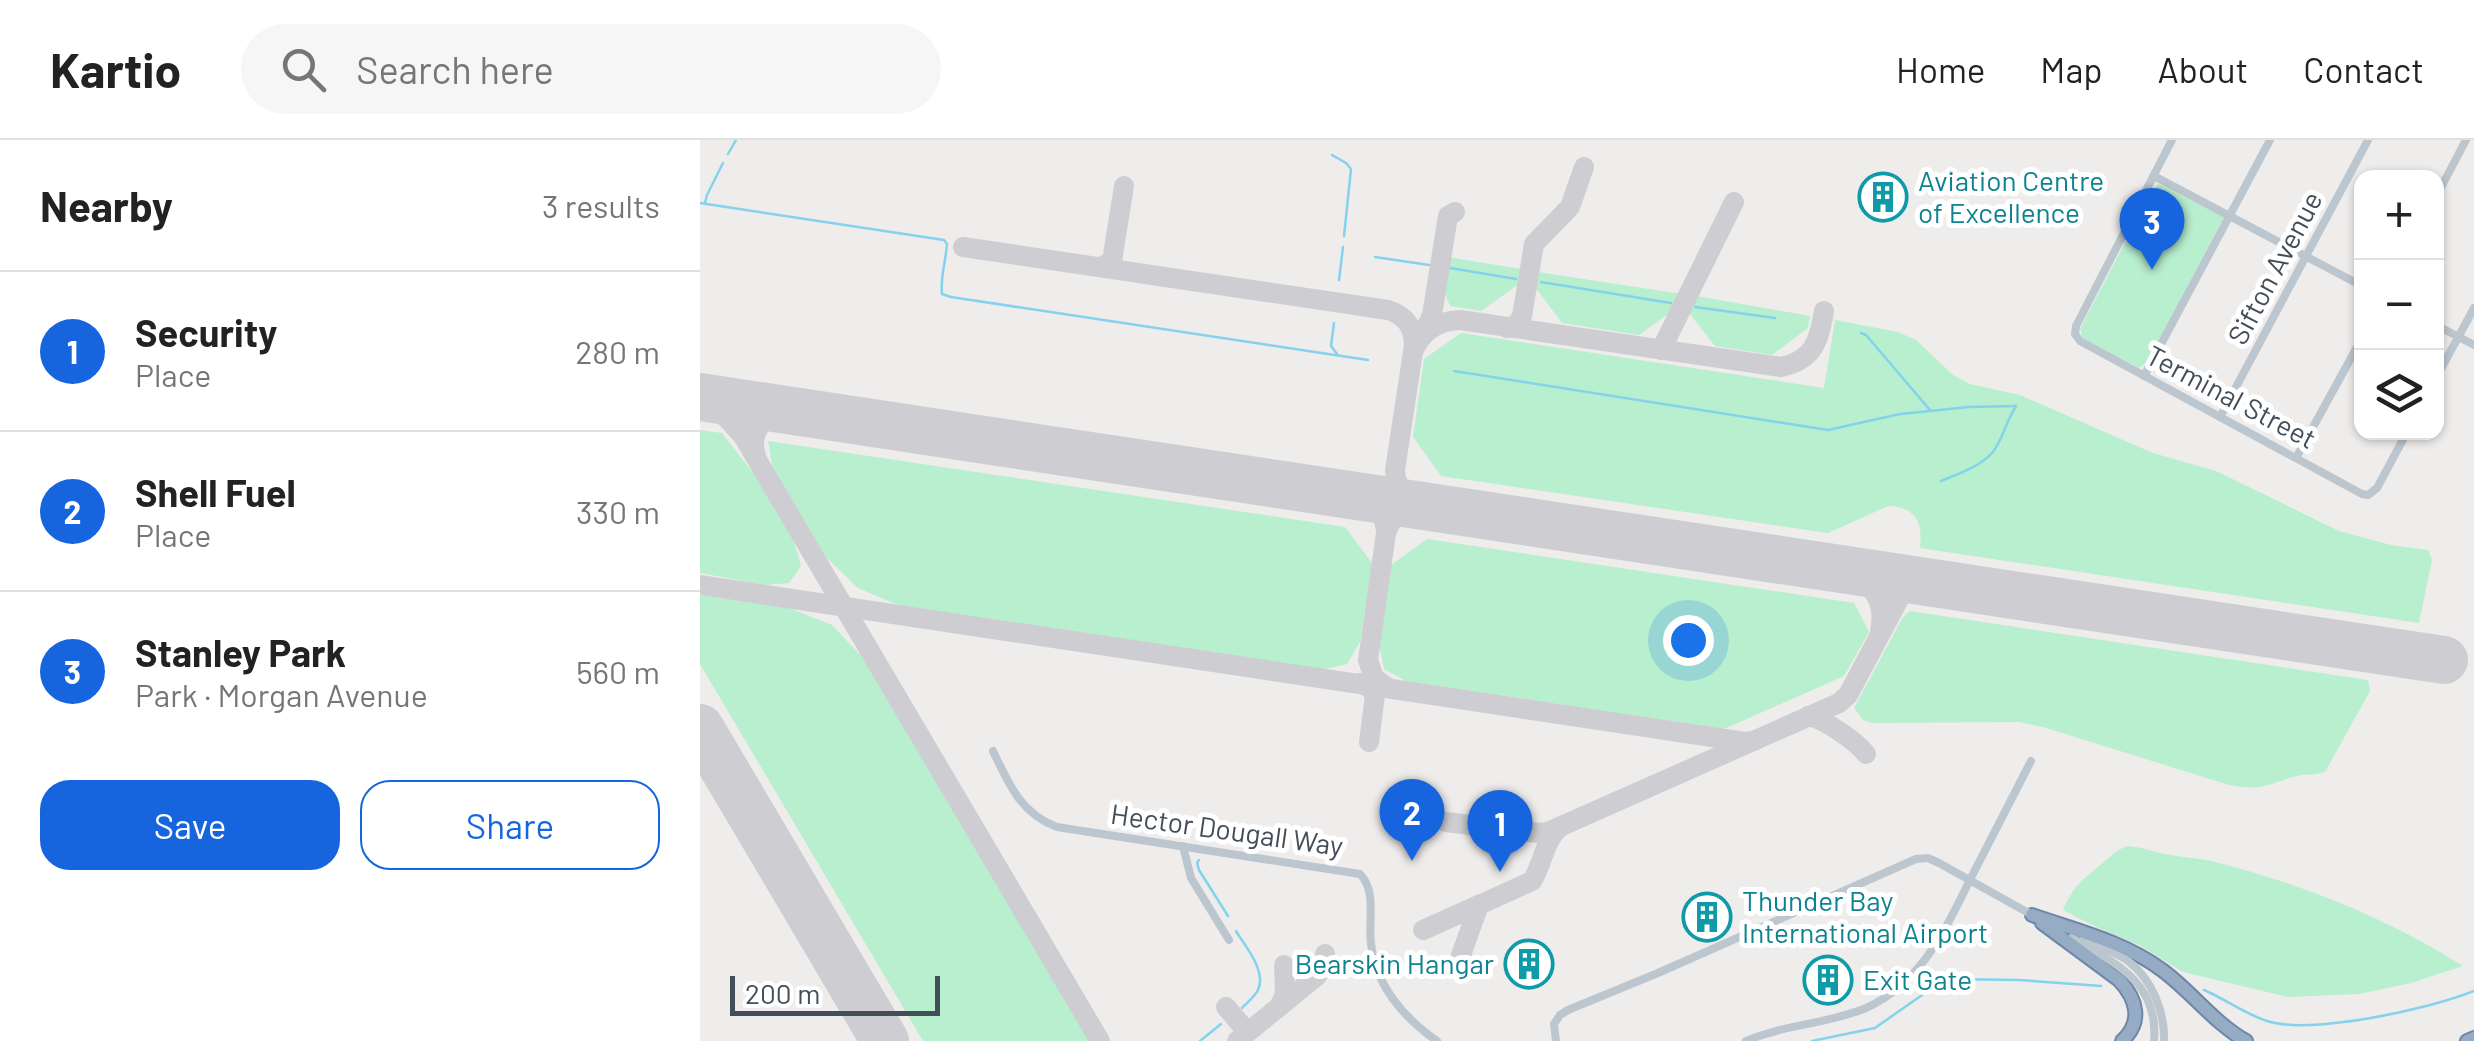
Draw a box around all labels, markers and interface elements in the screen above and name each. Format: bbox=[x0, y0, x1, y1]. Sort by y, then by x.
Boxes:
search box bbox=[241, 24, 941, 114]
text: Kartio bbox=[50, 40, 181, 98]
icon: search bbox=[276, 42, 331, 97]
text: Search here bbox=[356, 46, 554, 92]
text: Home bbox=[1896, 48, 1985, 90]
text: Map bbox=[2040, 48, 2103, 90]
text: About bbox=[2158, 48, 2248, 90]
text: Contact bbox=[2303, 48, 2424, 90]
place label: Aviation Centre of Excellence bbox=[1918, 163, 2104, 229]
map controls bbox=[2354, 170, 2444, 440]
button: + bbox=[2354, 170, 2444, 260]
building icon: Aviation Centre of Excellence bbox=[1857, 171, 1909, 223]
text: Nearby bbox=[40, 180, 173, 230]
street label: Sifton Avenue bbox=[2220, 185, 2329, 350]
text: 3 results bbox=[542, 186, 660, 224]
pin: 3 bbox=[2120, 188, 2184, 270]
button: − bbox=[2354, 260, 2444, 350]
text: Security bbox=[135, 309, 277, 355]
text: 1 bbox=[67, 332, 78, 370]
text: 280 m bbox=[575, 332, 660, 370]
street label: Terminal Street bbox=[2141, 337, 2322, 455]
button: layers bbox=[2354, 350, 2444, 440]
text: Place bbox=[135, 355, 211, 393]
text: Shell Fuel bbox=[135, 469, 296, 515]
text: 2 bbox=[64, 492, 81, 530]
text: 330 m bbox=[576, 492, 660, 530]
text: Place bbox=[135, 515, 211, 553]
your location bbox=[1663, 615, 1714, 666]
text: Stanley Park bbox=[135, 629, 346, 675]
text: 3 bbox=[64, 652, 81, 690]
text: 560 m bbox=[576, 652, 660, 690]
text: Park · Morgan Avenue bbox=[135, 675, 428, 713]
pin: 2 bbox=[1380, 778, 1444, 861]
button: Save bbox=[40, 780, 340, 870]
button: Share bbox=[360, 780, 660, 870]
pin: 1 bbox=[1468, 790, 1532, 872]
street label: Hector Dougall Way bbox=[1109, 796, 1346, 862]
place label: Thunder Bay International Airport bbox=[1742, 883, 1988, 949]
building icon: Thunder Bay International Airport bbox=[1681, 891, 1733, 943]
building icon: Bearskin Hangar bbox=[1503, 938, 1555, 990]
place label: Bearskin Hangar bbox=[1295, 946, 1494, 980]
building icon: Exit Gate bbox=[1802, 954, 1854, 1006]
place label: Exit Gate bbox=[1863, 962, 1972, 996]
scale bar bbox=[730, 971, 940, 1016]
text: 200 m bbox=[745, 976, 820, 1010]

